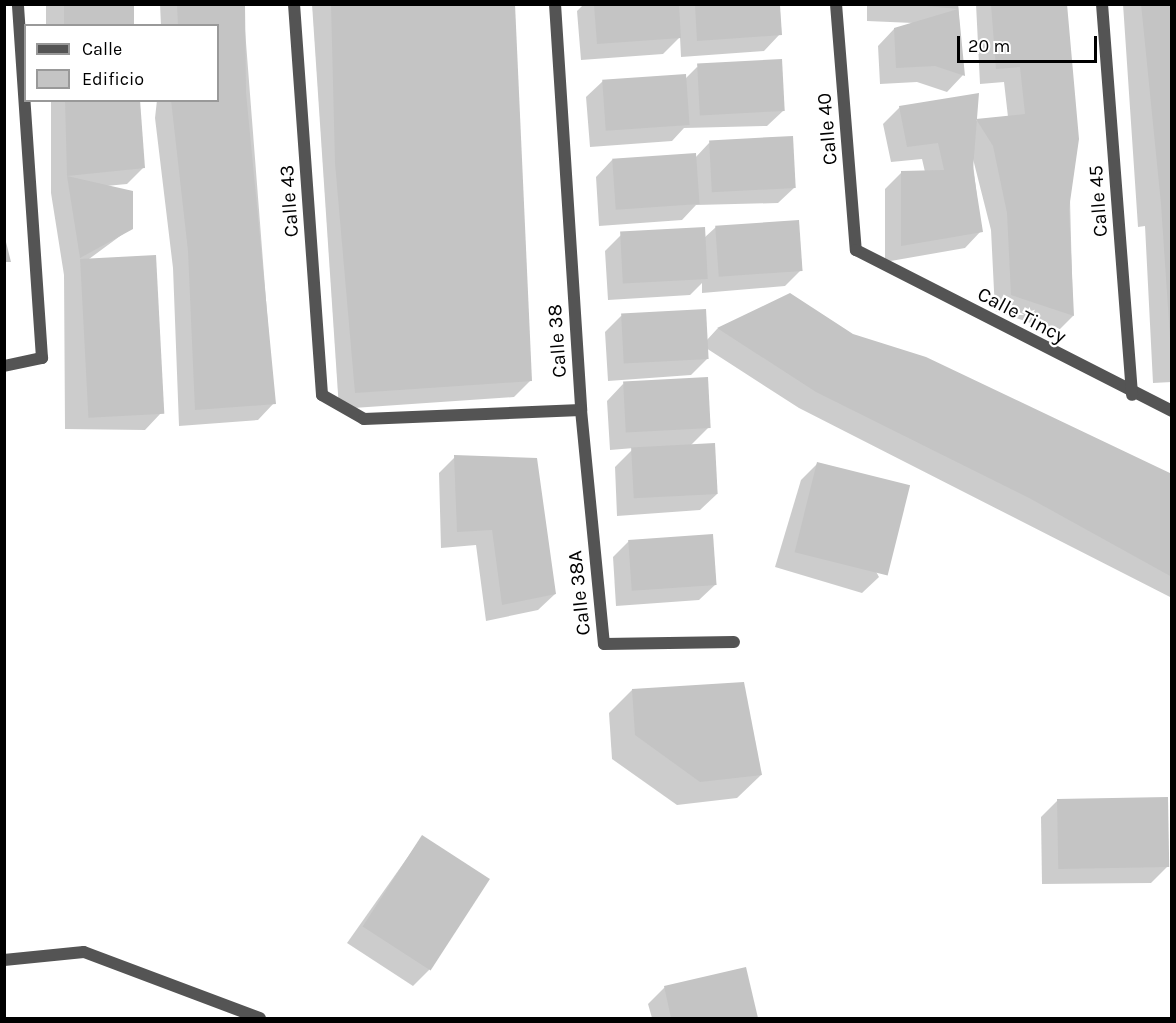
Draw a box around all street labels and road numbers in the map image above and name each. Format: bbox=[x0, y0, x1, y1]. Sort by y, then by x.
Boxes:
street label: Calle 40 bbox=[812, 92, 842, 166]
street label: Calle 43 bbox=[275, 164, 303, 238]
street label: Calle 45 bbox=[1084, 164, 1112, 238]
street label: Calle Tincy bbox=[973, 282, 1071, 348]
street label: Calle 38 bbox=[542, 303, 572, 379]
street label: Calle 38A bbox=[563, 549, 595, 637]

